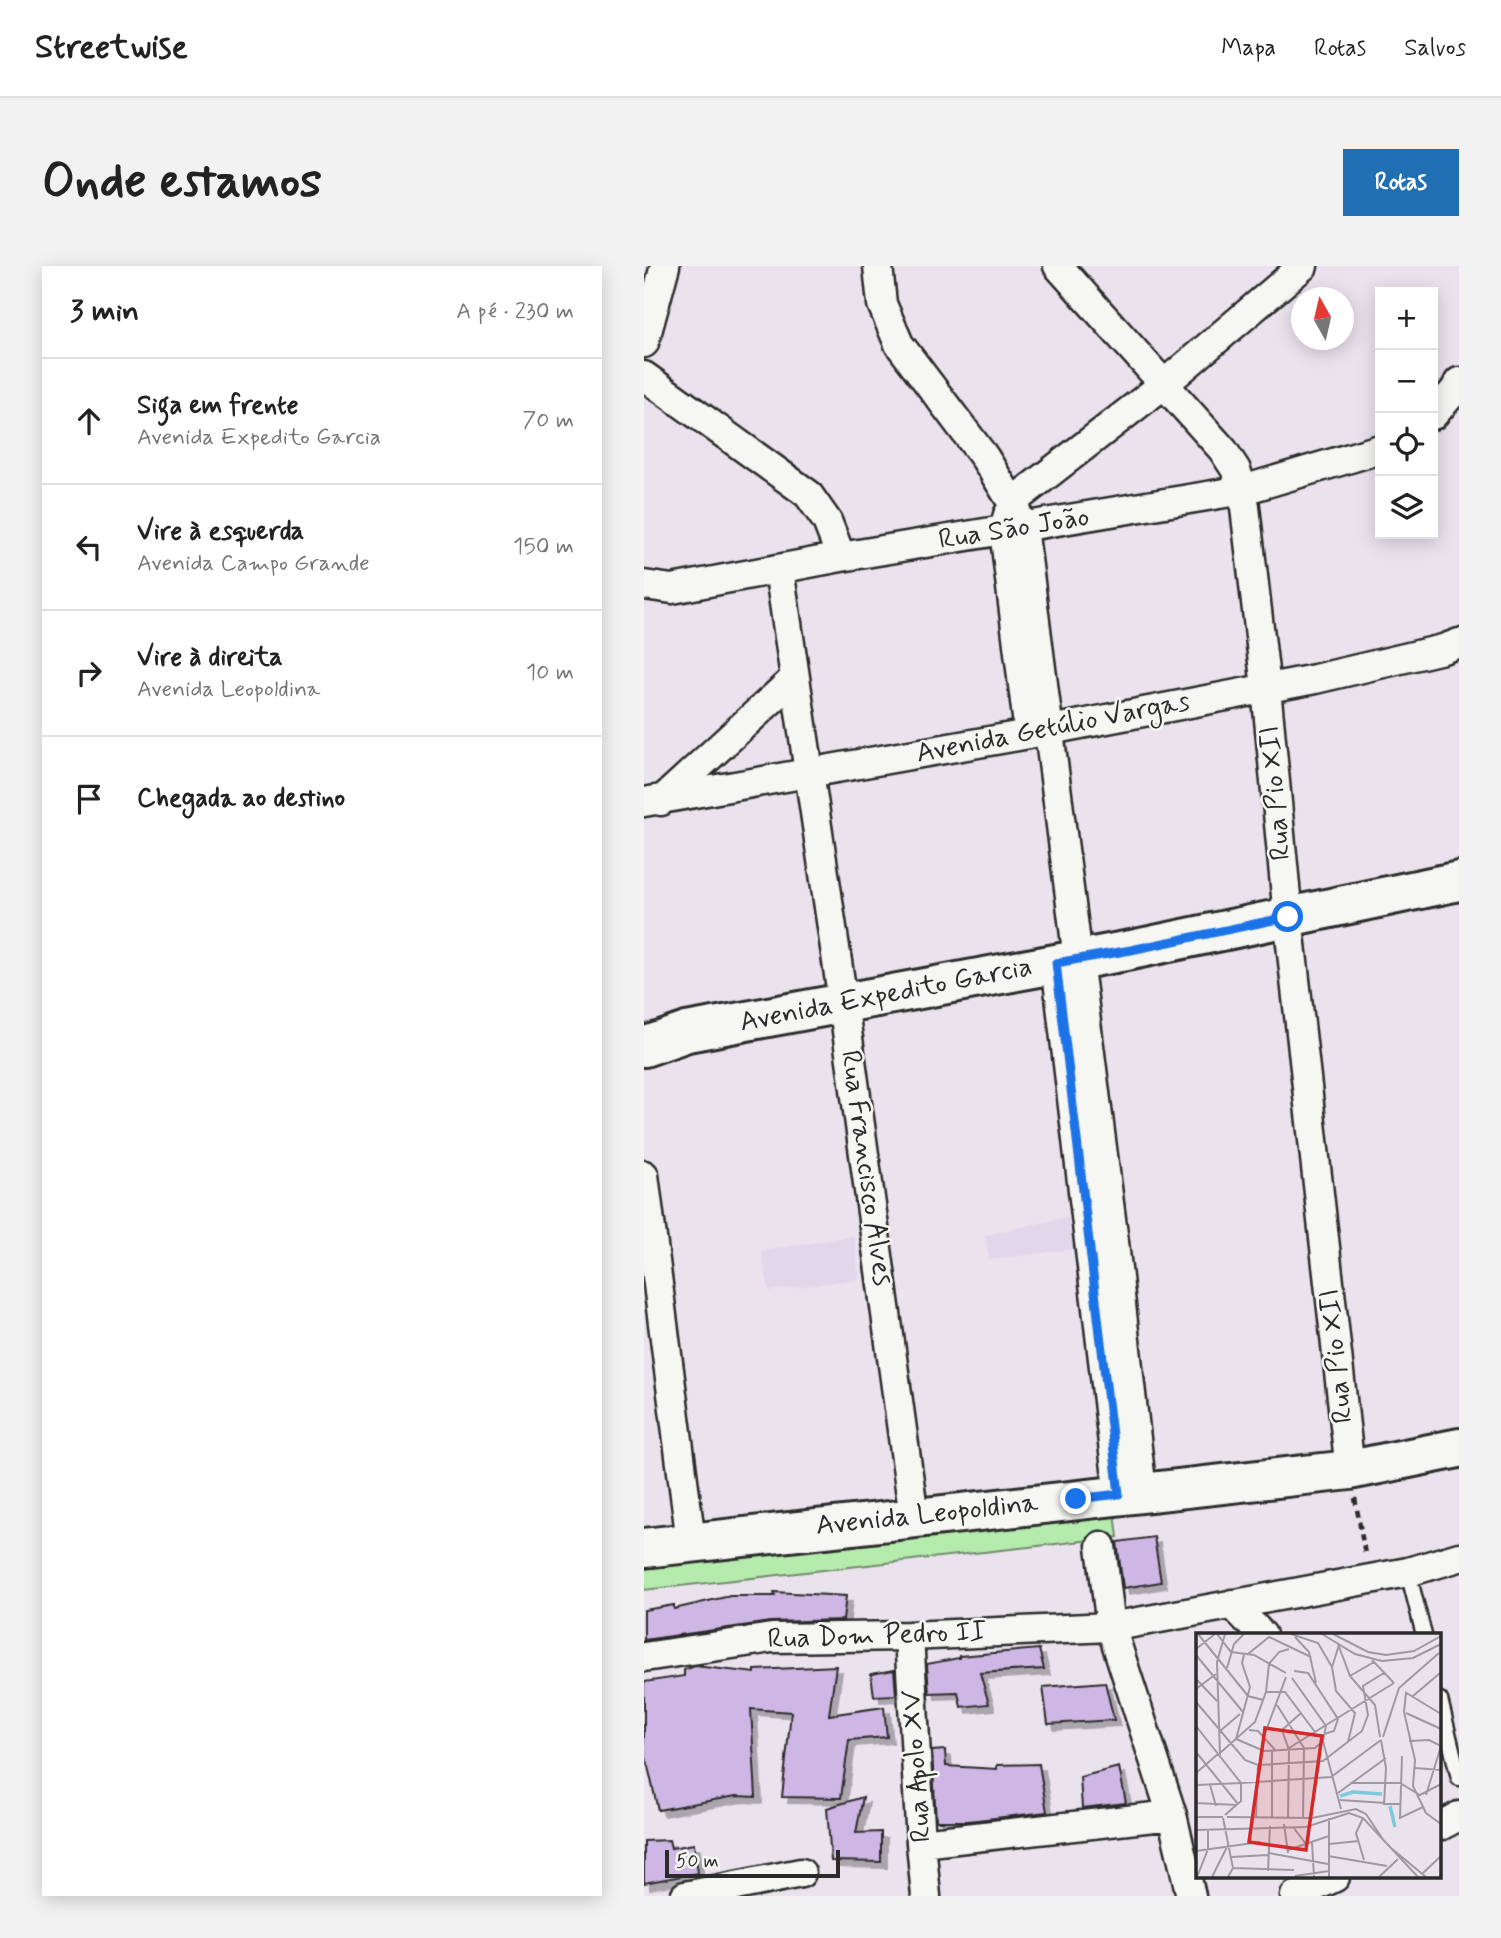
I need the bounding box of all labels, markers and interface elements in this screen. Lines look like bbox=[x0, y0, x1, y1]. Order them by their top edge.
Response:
text: Streetwise bbox=[35, 26, 188, 70]
text: Mapa bbox=[1221, 33, 1276, 64]
text: Rotas bbox=[1314, 33, 1366, 64]
text: Salvos bbox=[1404, 33, 1466, 64]
button: Rotas bbox=[1343, 149, 1459, 216]
text: Onde estamos bbox=[42, 150, 322, 215]
north arrow bbox=[1291, 287, 1354, 350]
map controls bbox=[1375, 287, 1438, 539]
button: + bbox=[1375, 287, 1438, 350]
text: 3 min bbox=[70, 292, 139, 331]
text: A pé · 230 m bbox=[456, 297, 574, 327]
button: − bbox=[1375, 350, 1438, 413]
text: Siga em frente bbox=[137, 389, 298, 423]
icon: ahead bbox=[70, 402, 108, 440]
text: 70 m bbox=[522, 406, 574, 436]
button: locate bbox=[1375, 413, 1438, 476]
text: Avenida Expedito Garcia bbox=[137, 423, 381, 453]
button: layers bbox=[1375, 476, 1438, 539]
street label: Rua São João bbox=[936, 499, 1092, 559]
text: Vire à esquerda bbox=[137, 515, 304, 549]
icon: left bbox=[70, 528, 108, 566]
text: 150 m bbox=[513, 532, 574, 562]
text: Avenida Campo Grande bbox=[137, 549, 370, 579]
text: Vire à direita bbox=[137, 641, 283, 675]
icon: right bbox=[70, 654, 108, 692]
text: 10 m bbox=[526, 658, 574, 688]
text: Avenida Leopoldina bbox=[137, 675, 320, 705]
street label: Avenida Getúlio Vargas bbox=[913, 683, 1193, 775]
street label: Rua Pio XII bbox=[1252, 724, 1300, 862]
icon: arrive bbox=[70, 780, 108, 818]
text: Chegada ao destino bbox=[137, 782, 345, 816]
route start bbox=[1272, 901, 1303, 932]
street label: Avenida Expedito Garcia bbox=[737, 948, 1035, 1042]
street label: Rua Francisco Alves bbox=[831, 1048, 901, 1288]
street label: Rua Pio XII bbox=[1312, 1287, 1362, 1425]
route end bbox=[1060, 1483, 1091, 1514]
street label: Avenida Leopoldina bbox=[814, 1485, 1040, 1545]
street label: Rua Dom Pedro II bbox=[767, 1614, 987, 1658]
inset map bbox=[1196, 1633, 1441, 1878]
street label: Rua Apolo XV bbox=[893, 1688, 944, 1844]
scale bar bbox=[665, 1847, 840, 1879]
text: 50 m bbox=[676, 1849, 719, 1874]

